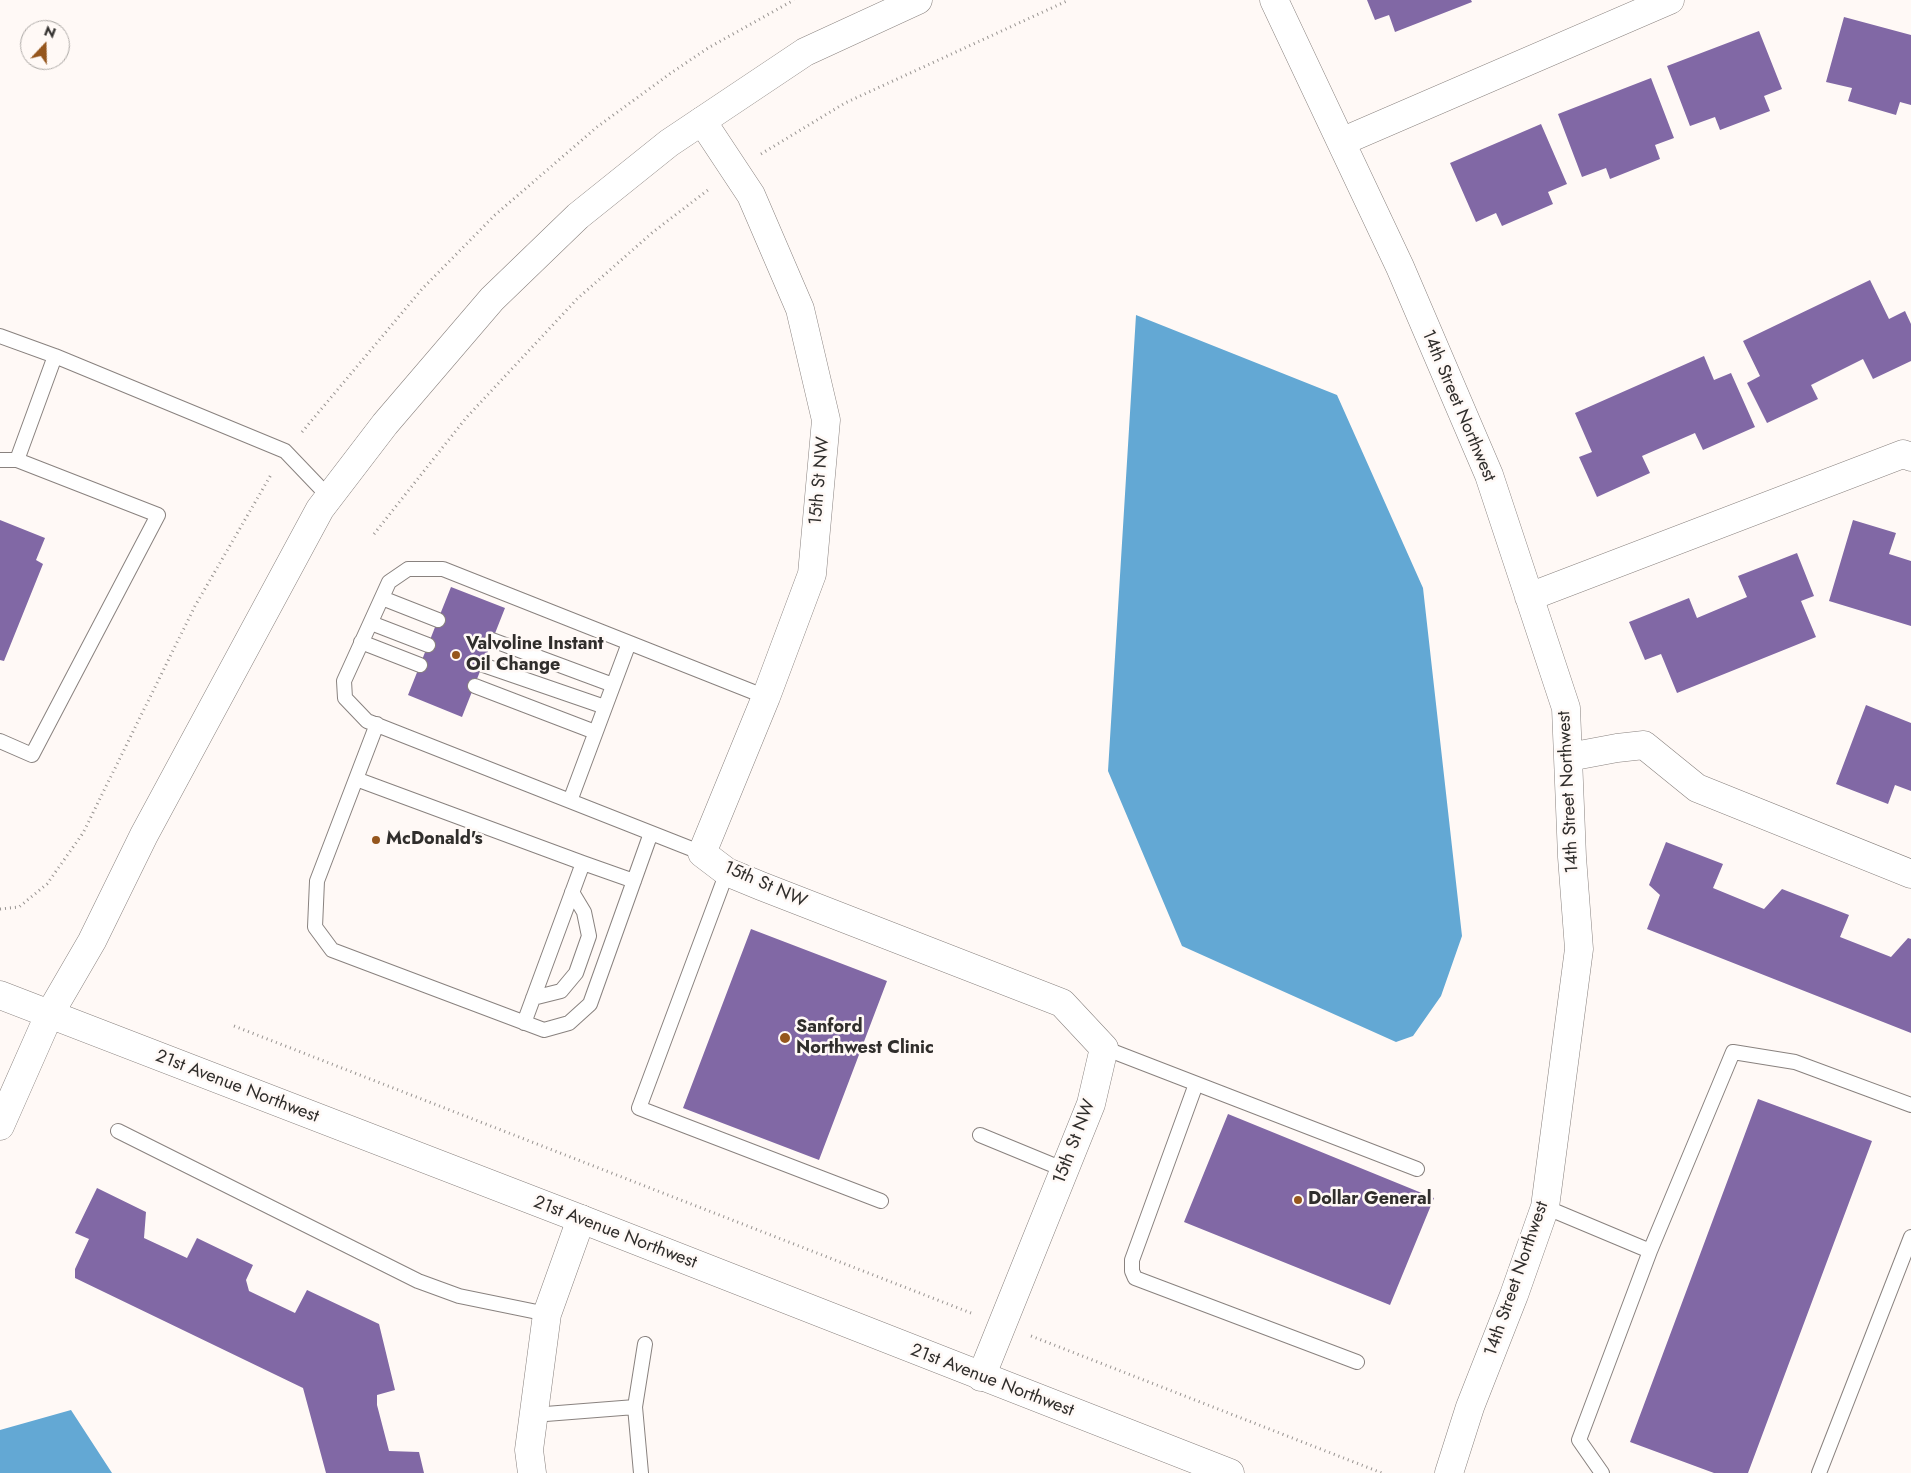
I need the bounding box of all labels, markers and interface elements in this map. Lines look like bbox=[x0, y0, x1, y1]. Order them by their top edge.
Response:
north arrow bbox=[20, 20, 70, 70]
text: N bbox=[41, 21, 59, 43]
street label: 14th Street Northwest bbox=[1416, 327, 1500, 485]
street label: 15th St NW bbox=[805, 436, 835, 526]
place label: Valvoline Instant Oil Change bbox=[466, 634, 604, 676]
marker: Valvoline Instant Oil Change bbox=[450, 649, 462, 661]
street label: 14th Street Northwest bbox=[1554, 710, 1584, 874]
place label: McDonald's bbox=[386, 829, 483, 851]
marker: McDonald's bbox=[370, 834, 382, 846]
street label: 15th St NW bbox=[720, 857, 810, 913]
place label: Sanford Northwest Clinic bbox=[796, 1017, 934, 1060]
marker: Sanford Northwest Clinic bbox=[778, 1031, 792, 1045]
street label: 21st Avenue Northwest bbox=[152, 1046, 322, 1128]
street label: 15th St NW bbox=[1049, 1097, 1101, 1187]
place label: Dollar General bbox=[1308, 1189, 1432, 1211]
street label: 21st Avenue Northwest bbox=[530, 1192, 700, 1274]
marker: Dollar General bbox=[1292, 1194, 1304, 1206]
street label: 14th Street Northwest bbox=[1480, 1199, 1554, 1359]
street label: 21st Avenue Northwest bbox=[907, 1340, 1077, 1422]

